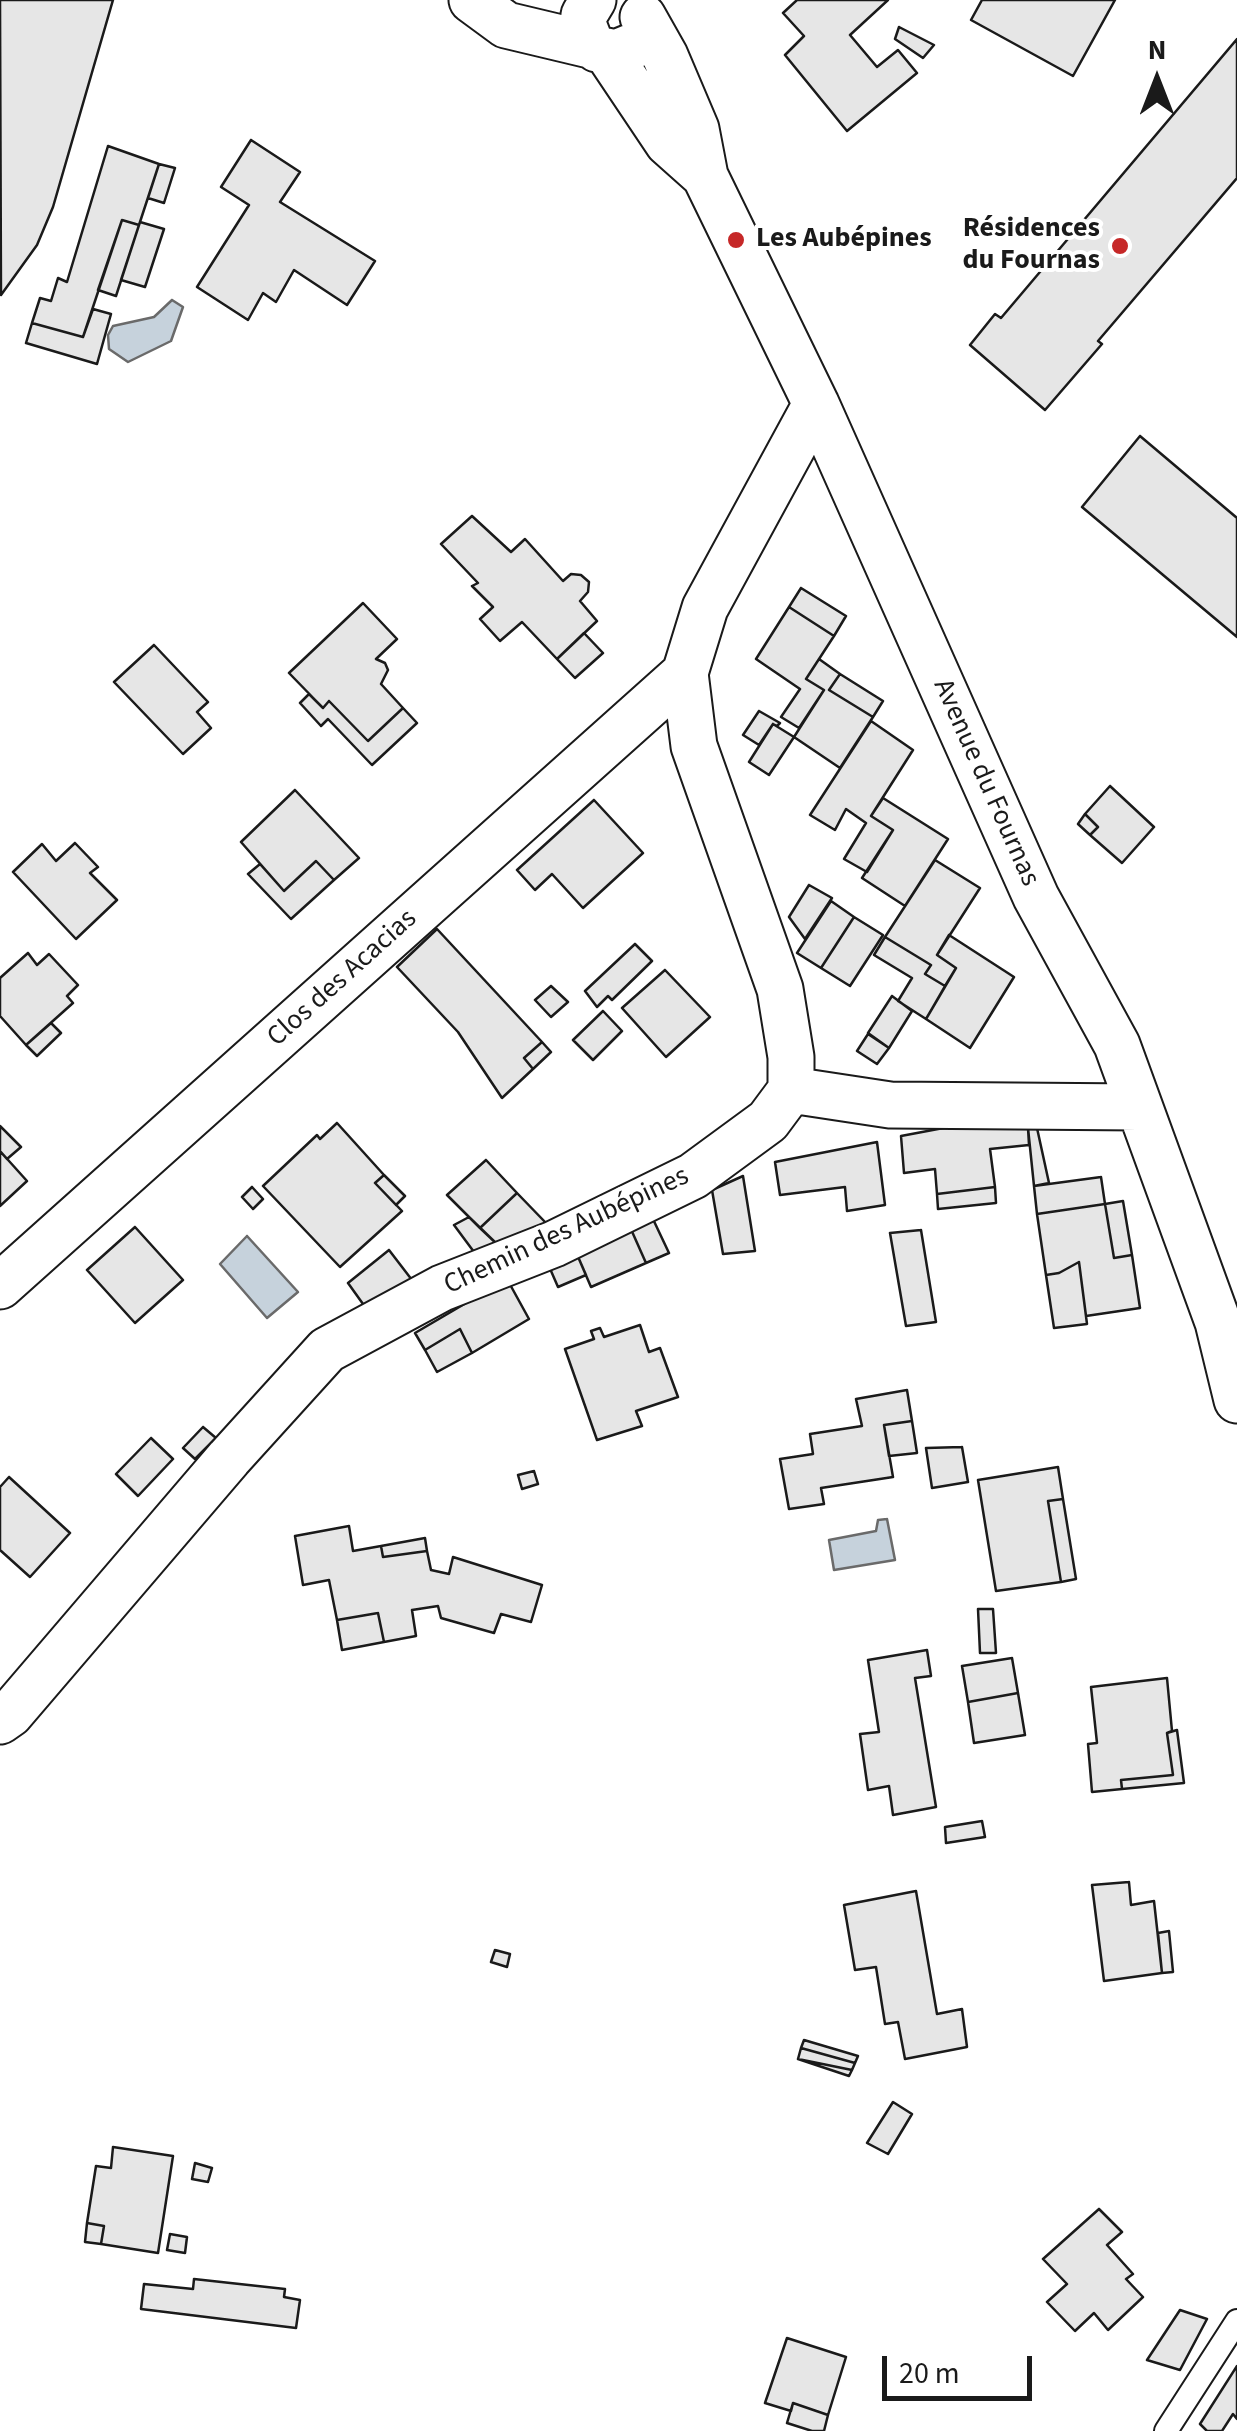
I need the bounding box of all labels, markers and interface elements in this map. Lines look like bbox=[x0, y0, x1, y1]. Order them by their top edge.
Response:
north arrow bbox=[1107, 30, 1207, 130]
text: N bbox=[1148, 30, 1166, 70]
place label: Résidences du Fournas bbox=[963, 213, 1100, 279]
place label: Les Aubépines bbox=[756, 223, 932, 257]
marker: Les Aubépines bbox=[725, 229, 747, 251]
marker: Résidences du Fournas bbox=[1109, 235, 1131, 257]
street label: Avenue du Fournas bbox=[924, 674, 1046, 892]
street label: Clos des Acacias bbox=[261, 903, 425, 1055]
street label: Chemin des Aubépines bbox=[439, 1161, 695, 1303]
scale bar bbox=[887, 2336, 1037, 2398]
text: 20 m bbox=[899, 2352, 960, 2395]

